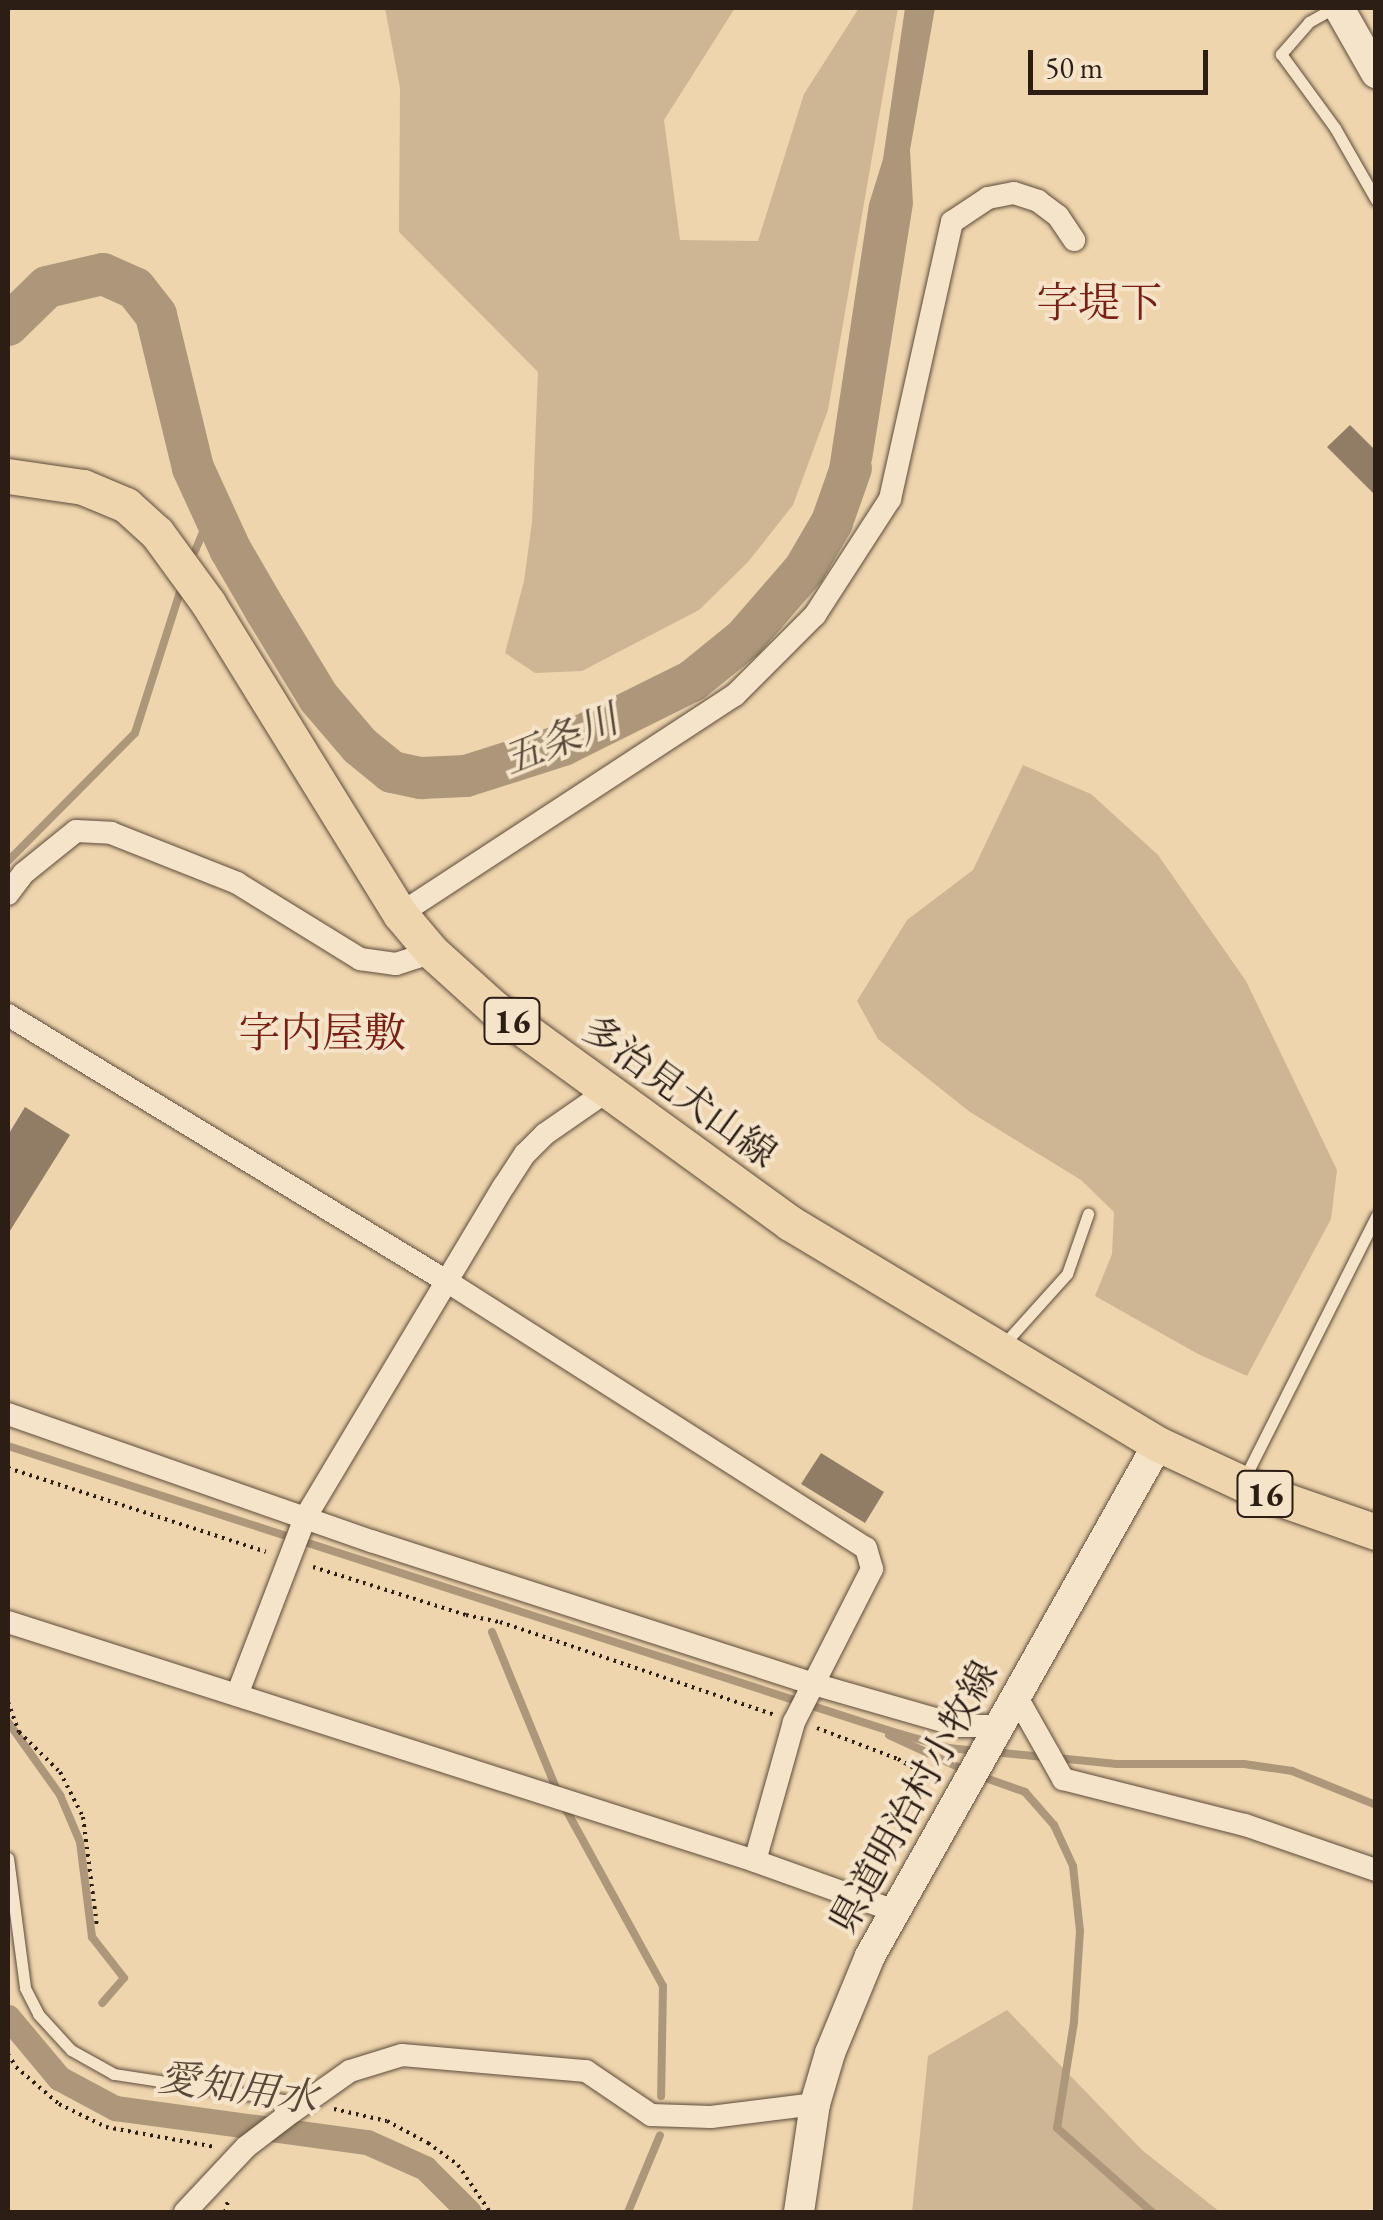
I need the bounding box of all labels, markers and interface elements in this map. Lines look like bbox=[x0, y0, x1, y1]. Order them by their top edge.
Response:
scale bar bbox=[1033, 30, 1213, 92]
text: 50 m bbox=[1045, 48, 1103, 87]
district label: 字堤下 bbox=[1036, 278, 1162, 328]
water label: 五条川 bbox=[495, 694, 625, 784]
road number: 16 bbox=[482, 991, 542, 1051]
street label: 多治見犬山線 bbox=[574, 1006, 786, 1176]
district label: 字内屋敷 bbox=[238, 1008, 406, 1058]
road number: 16 bbox=[1235, 1464, 1295, 1524]
street label: 県道明治村小牧線 bbox=[819, 1653, 1007, 1941]
water label: 愛知用水 bbox=[155, 2052, 321, 2122]

